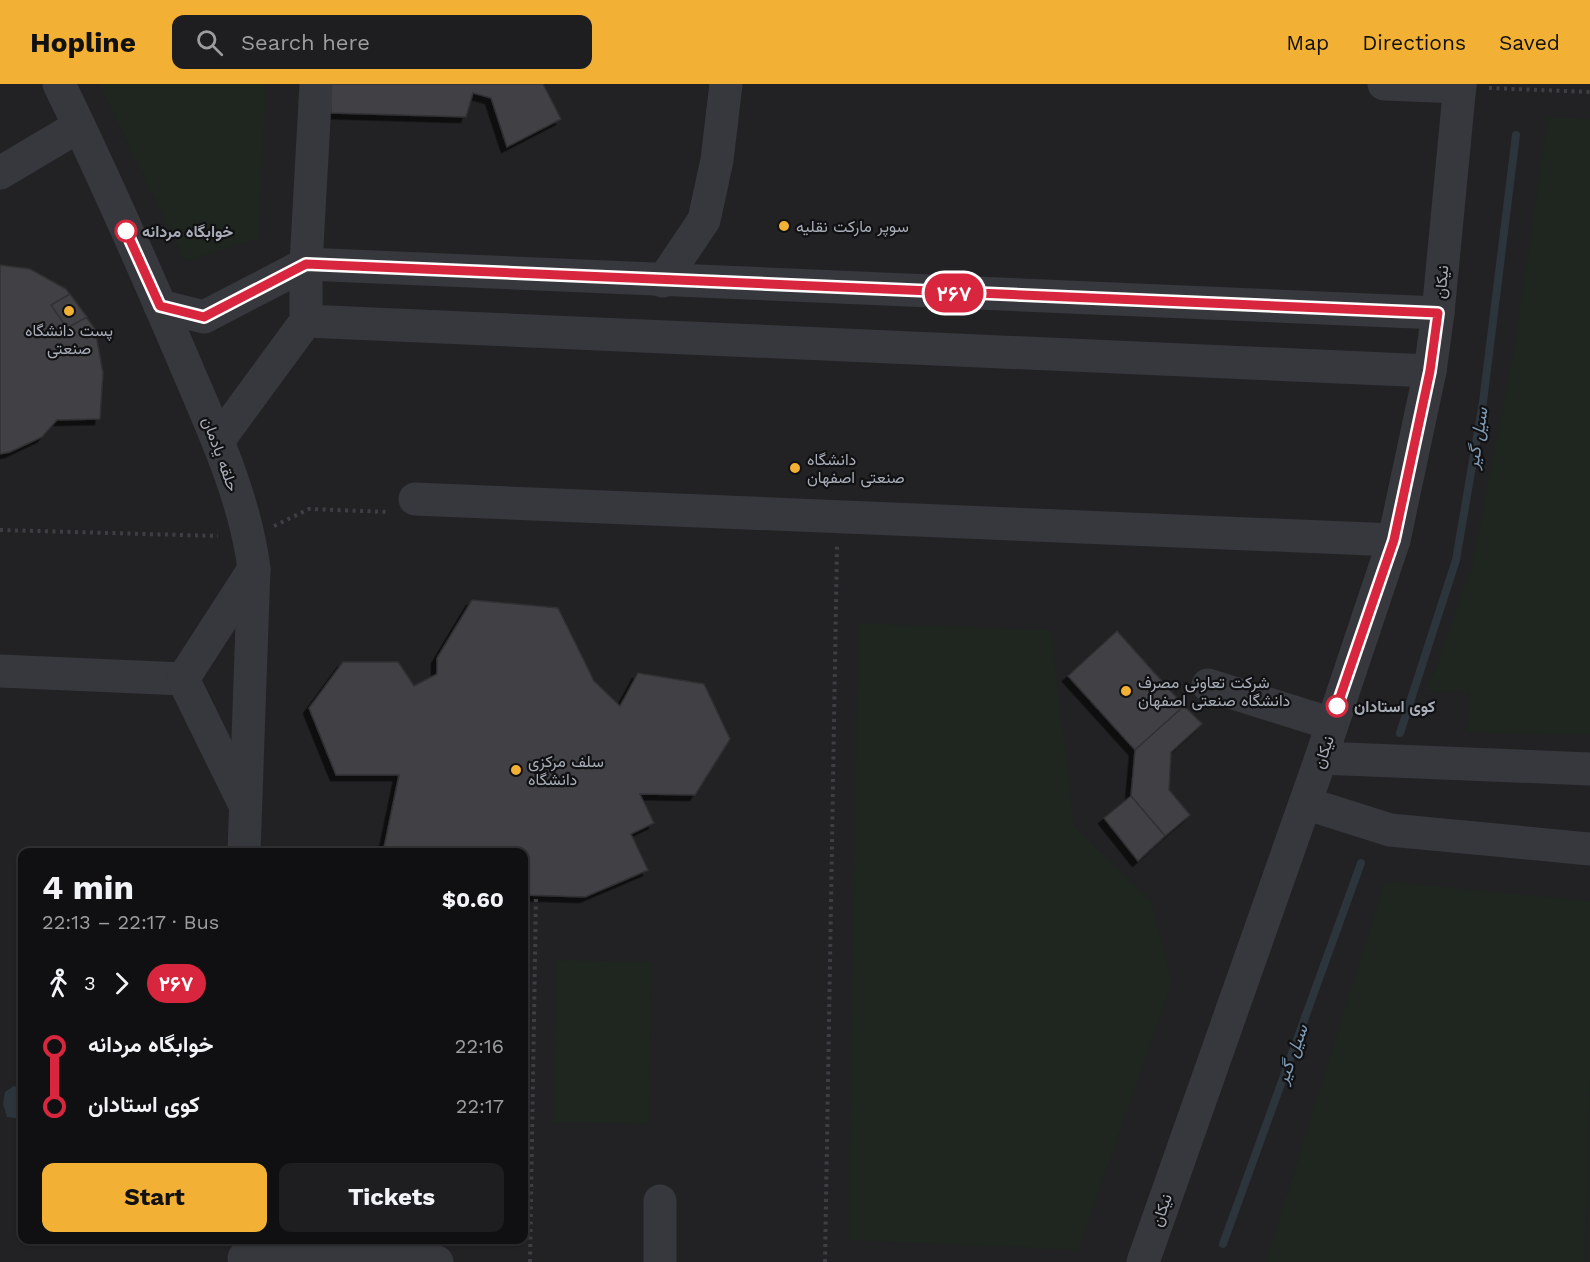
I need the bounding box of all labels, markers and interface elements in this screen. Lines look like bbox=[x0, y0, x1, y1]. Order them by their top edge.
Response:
search box bbox=[172, 15, 592, 69]
text: Hopline bbox=[30, 26, 136, 59]
icon: search bbox=[193, 26, 226, 59]
text: Search here bbox=[241, 30, 370, 55]
text: Map bbox=[1286, 30, 1329, 55]
text: Directions bbox=[1362, 30, 1466, 55]
text: Saved bbox=[1499, 30, 1560, 55]
place label: سوپر مارکت نقلیه bbox=[796, 217, 909, 238]
marker: سوپر مارکت نقلیه bbox=[777, 219, 791, 233]
marker: خوابگاه مردانه bbox=[115, 220, 137, 242]
place label: خوابگاه مردانه bbox=[142, 222, 233, 242]
street label: نیکان bbox=[1431, 264, 1452, 300]
line badge: ۲۶۷ bbox=[920, 274, 988, 312]
text: ۲۶۷ bbox=[937, 281, 971, 306]
marker: پست دانشگاه صنعتی bbox=[62, 304, 76, 318]
place label: پست دانشگاه صنعتی bbox=[25, 321, 113, 359]
water label: سیل گیر bbox=[1461, 405, 1493, 471]
street label: حلقه یادمان bbox=[198, 414, 243, 494]
place label: دانشگاه صنعتی اصفهان bbox=[807, 450, 905, 488]
marker: دانشگاه صنعتی اصفهان bbox=[788, 461, 802, 475]
place label: شرکت تعاونی مصرف دانشگاه صنعتی اصفهان bbox=[1138, 673, 1290, 711]
marker: شرکت تعاونی مصرف دانشگاه صنعتی اصفهان bbox=[1119, 684, 1133, 698]
marker: کوی استادان bbox=[1326, 695, 1348, 717]
place label: کوی استادان bbox=[1354, 697, 1435, 717]
street label: نیکان bbox=[1309, 733, 1338, 771]
place label: سلف مرکزی دانشگاه bbox=[528, 752, 604, 789]
marker: سلف مرکزی دانشگاه bbox=[509, 763, 523, 777]
text: 4 min bbox=[42, 868, 134, 907]
text: $0.60 bbox=[442, 887, 504, 912]
text: 22:13 – 22:17 · Bus bbox=[42, 910, 219, 934]
icon: walk bbox=[42, 967, 75, 1000]
icon: forward bbox=[105, 967, 138, 1000]
text: 3 bbox=[84, 971, 96, 995]
text: ۲۶۷ bbox=[159, 971, 194, 996]
water label: سیل گیر bbox=[1271, 1021, 1313, 1088]
text: خوابگاه مردانه bbox=[88, 1032, 213, 1057]
text: 22:16 bbox=[455, 1034, 504, 1058]
text: کوی استادان bbox=[88, 1092, 200, 1117]
text: 22:17 bbox=[456, 1094, 504, 1118]
button: Start bbox=[42, 1163, 267, 1232]
button: Tickets bbox=[279, 1163, 504, 1232]
street label: نیکان bbox=[1147, 1191, 1176, 1229]

